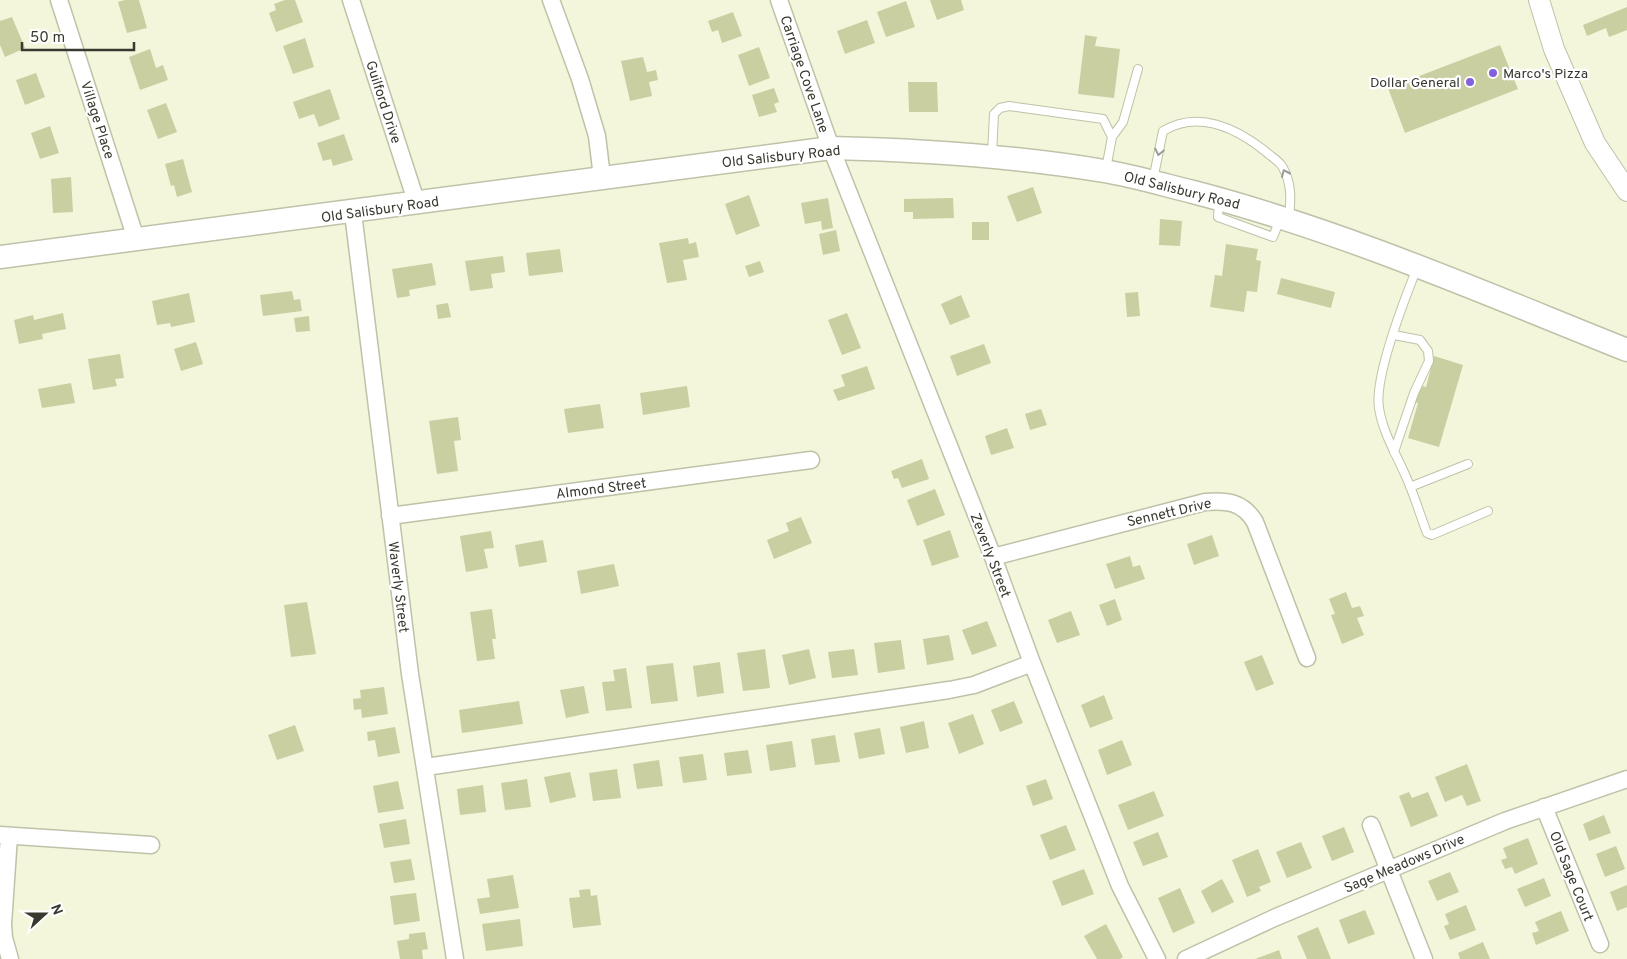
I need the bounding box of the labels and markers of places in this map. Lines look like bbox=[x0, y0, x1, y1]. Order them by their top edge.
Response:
place label: Marco's Pizza bbox=[1503, 66, 1588, 83]
marker: Marco's Pizza bbox=[1487, 67, 1499, 79]
place label: Dollar General bbox=[1370, 75, 1460, 92]
marker: Dollar General bbox=[1464, 76, 1476, 88]

